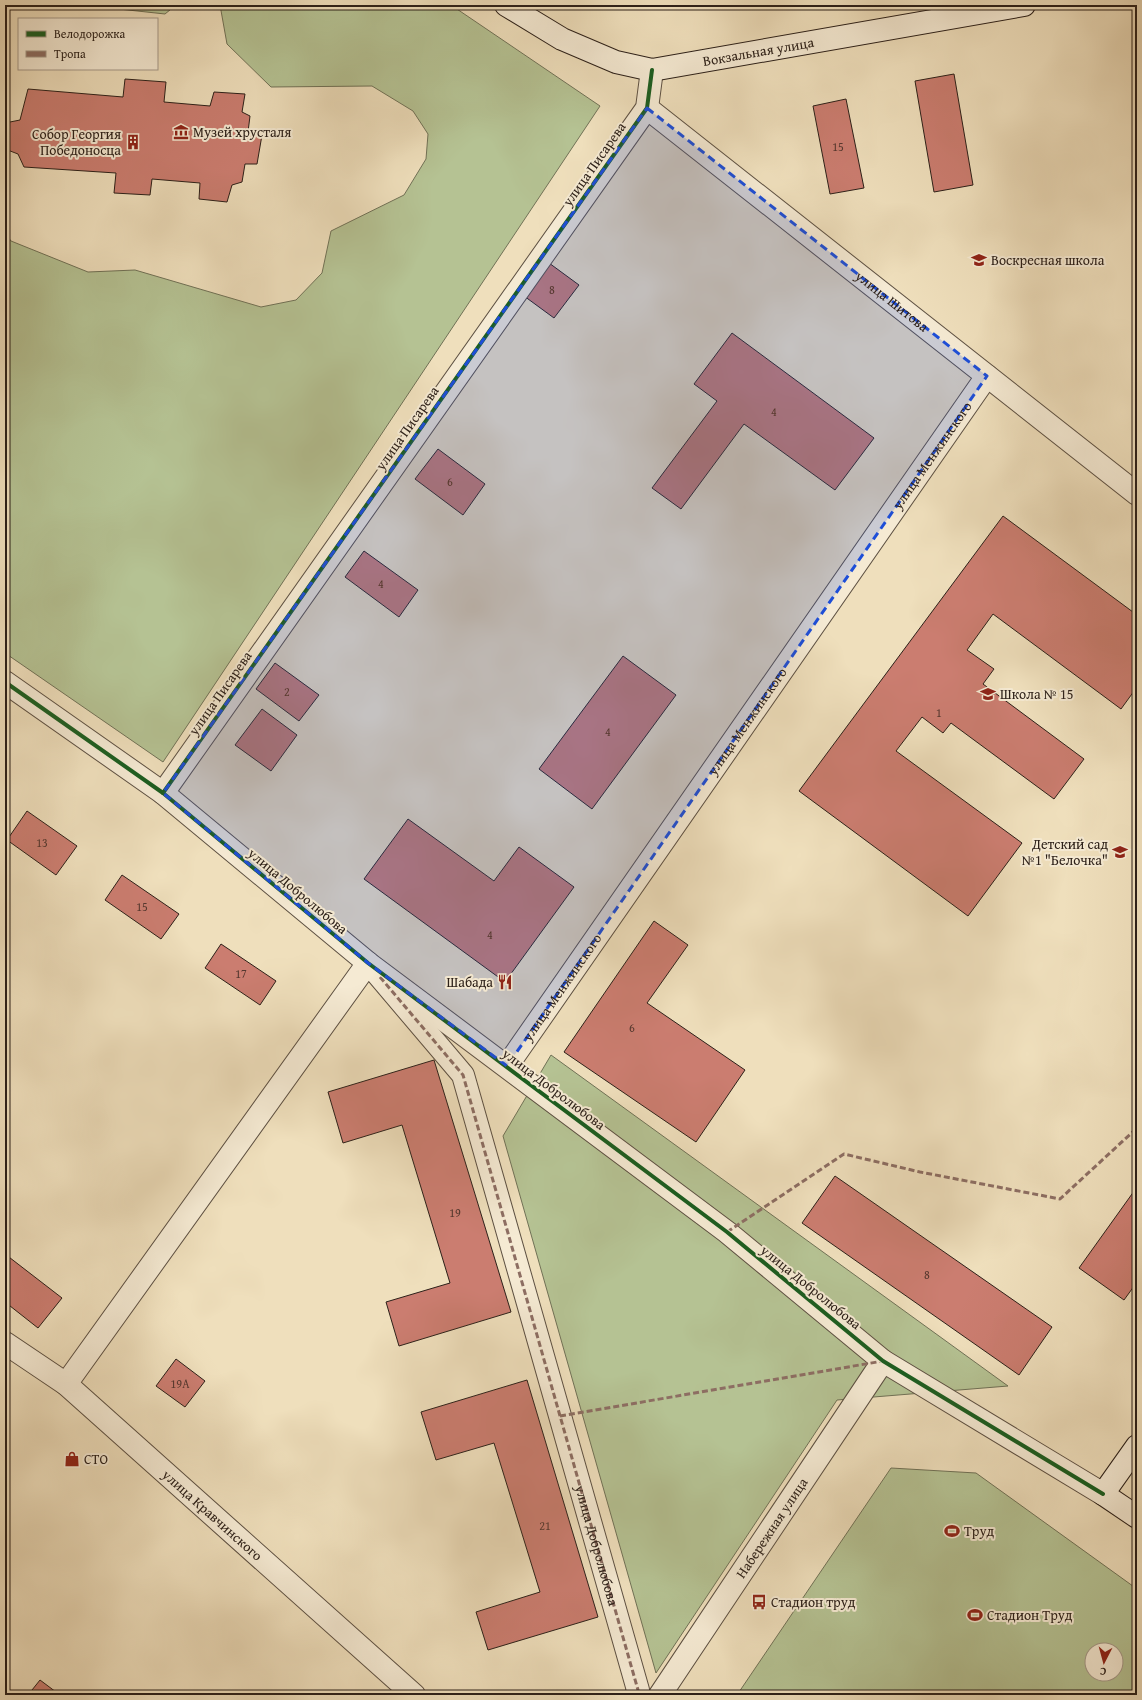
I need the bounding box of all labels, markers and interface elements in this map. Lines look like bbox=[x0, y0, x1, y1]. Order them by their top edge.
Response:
legend bbox=[18, 18, 158, 70]
text: Велодорожка bbox=[54, 25, 125, 42]
street label: Вокзальная улица bbox=[701, 32, 816, 71]
text: Тропа bbox=[54, 45, 86, 62]
street label: улица Писарева bbox=[557, 118, 631, 211]
place label: Музей хрусталя bbox=[193, 122, 291, 142]
museum icon: Музей хрусталя bbox=[172, 123, 190, 141]
place label: Собор Георгия Победоносца bbox=[32, 124, 121, 160]
building icon: Собор Георгия Победоносца bbox=[124, 133, 142, 151]
house number: 15 bbox=[832, 138, 844, 155]
place label: Воскресная школа bbox=[991, 250, 1105, 270]
school or university icon: Воскресная школа bbox=[970, 251, 988, 269]
street label: улица Шитова bbox=[850, 265, 933, 336]
house number: 8 bbox=[549, 281, 555, 298]
street label: улица Писарева bbox=[370, 382, 444, 475]
street label: улица Менжинского bbox=[887, 397, 976, 514]
house number: 4 bbox=[771, 403, 777, 420]
house number: 6 bbox=[447, 473, 453, 490]
house number: 4 bbox=[378, 575, 384, 592]
street label: улица Писарева bbox=[183, 647, 257, 740]
street label: улица Менжинского bbox=[702, 663, 791, 780]
house number: 2 bbox=[284, 683, 290, 700]
place label: Школа № 15 bbox=[1000, 684, 1073, 704]
school or university icon: Школа № 15 bbox=[979, 685, 997, 703]
house number: 1 bbox=[936, 704, 942, 721]
house number: 4 bbox=[605, 723, 611, 740]
house number: 13 bbox=[36, 834, 48, 851]
place label: Детский сад №1 "Белочка" bbox=[1022, 834, 1108, 870]
street label: улица Добролюбова bbox=[243, 843, 352, 939]
school or university icon: Детский сад №1 "Белочка" bbox=[1111, 843, 1129, 861]
house number: 15 bbox=[136, 898, 148, 915]
house number: 4 bbox=[487, 926, 493, 943]
street label: улица Менжинского bbox=[517, 929, 606, 1046]
house number: 17 bbox=[235, 965, 247, 982]
place label: Шабада bbox=[447, 972, 493, 992]
restaurant icon: Шабада bbox=[496, 973, 514, 991]
house number: 6 bbox=[629, 1019, 635, 1036]
street label: улица Добролюбова bbox=[497, 1043, 610, 1135]
house number: 19 bbox=[449, 1204, 461, 1221]
street label: улица Добролюбова bbox=[756, 1239, 866, 1334]
house number: 8 bbox=[924, 1266, 930, 1283]
house number: 19А bbox=[171, 1375, 190, 1392]
place label: СТО bbox=[84, 1449, 108, 1469]
shop icon: СТО bbox=[63, 1450, 81, 1468]
street label: улица Кравчинского bbox=[157, 1464, 267, 1565]
street label: Набережная улица bbox=[731, 1473, 813, 1582]
street label: улица Добролюбова bbox=[570, 1482, 624, 1608]
house number: 21 bbox=[539, 1517, 551, 1534]
place label: Труд bbox=[964, 1521, 995, 1541]
sports icon: Труд bbox=[943, 1522, 961, 1540]
place label: Стадион труд bbox=[771, 1592, 856, 1612]
bus stop icon: Стадион труд bbox=[750, 1593, 768, 1611]
place label: Стадион Труд bbox=[987, 1605, 1073, 1625]
sports icon: Стадион Труд bbox=[966, 1606, 984, 1624]
north arrow bbox=[1084, 1642, 1124, 1682]
text: С bbox=[1099, 1664, 1107, 1680]

